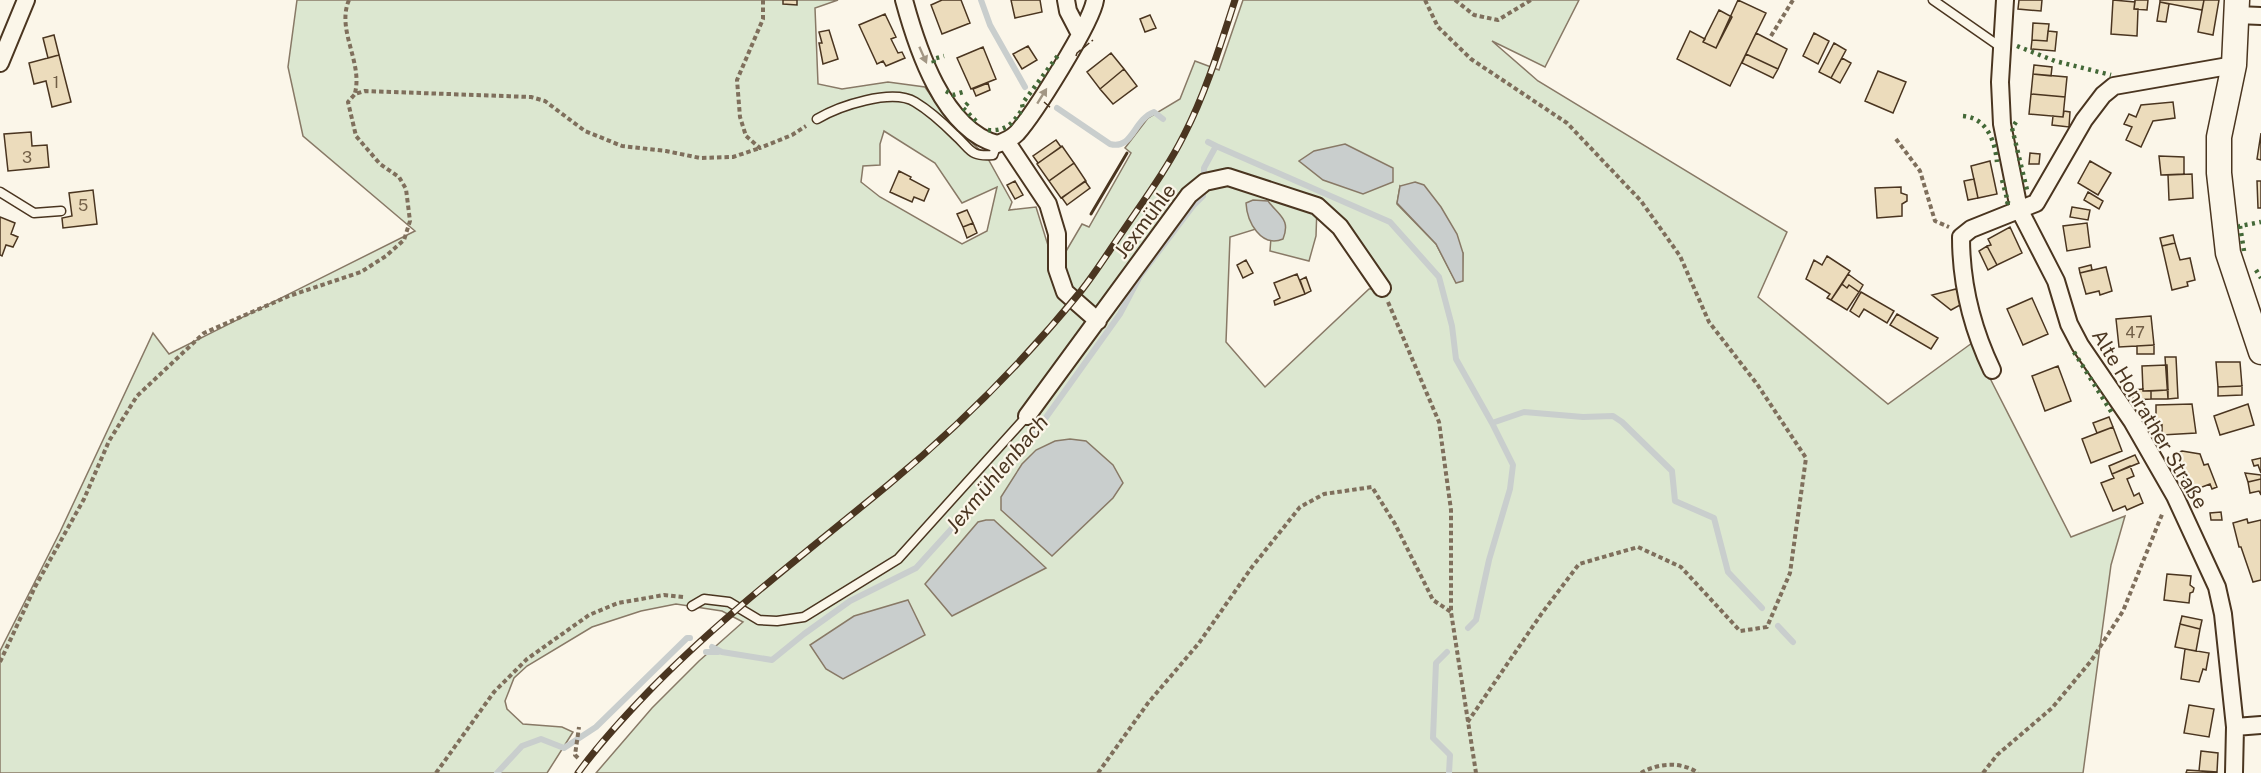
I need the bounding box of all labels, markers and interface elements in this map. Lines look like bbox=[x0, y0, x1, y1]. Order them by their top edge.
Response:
one-way arrow bbox=[918, 47, 927, 64]
house number: 1 bbox=[53, 73, 59, 92]
one-way arrow bbox=[1037, 88, 1048, 104]
house number: 3 bbox=[22, 148, 32, 167]
street label: Jexmühle bbox=[1109, 179, 1181, 263]
house number: 5 bbox=[78, 196, 88, 215]
house number: 47 bbox=[2125, 323, 2145, 342]
street label: Alte Honrather Straße bbox=[2087, 325, 2213, 513]
water label: Jexmühlenbach bbox=[940, 410, 1053, 538]

